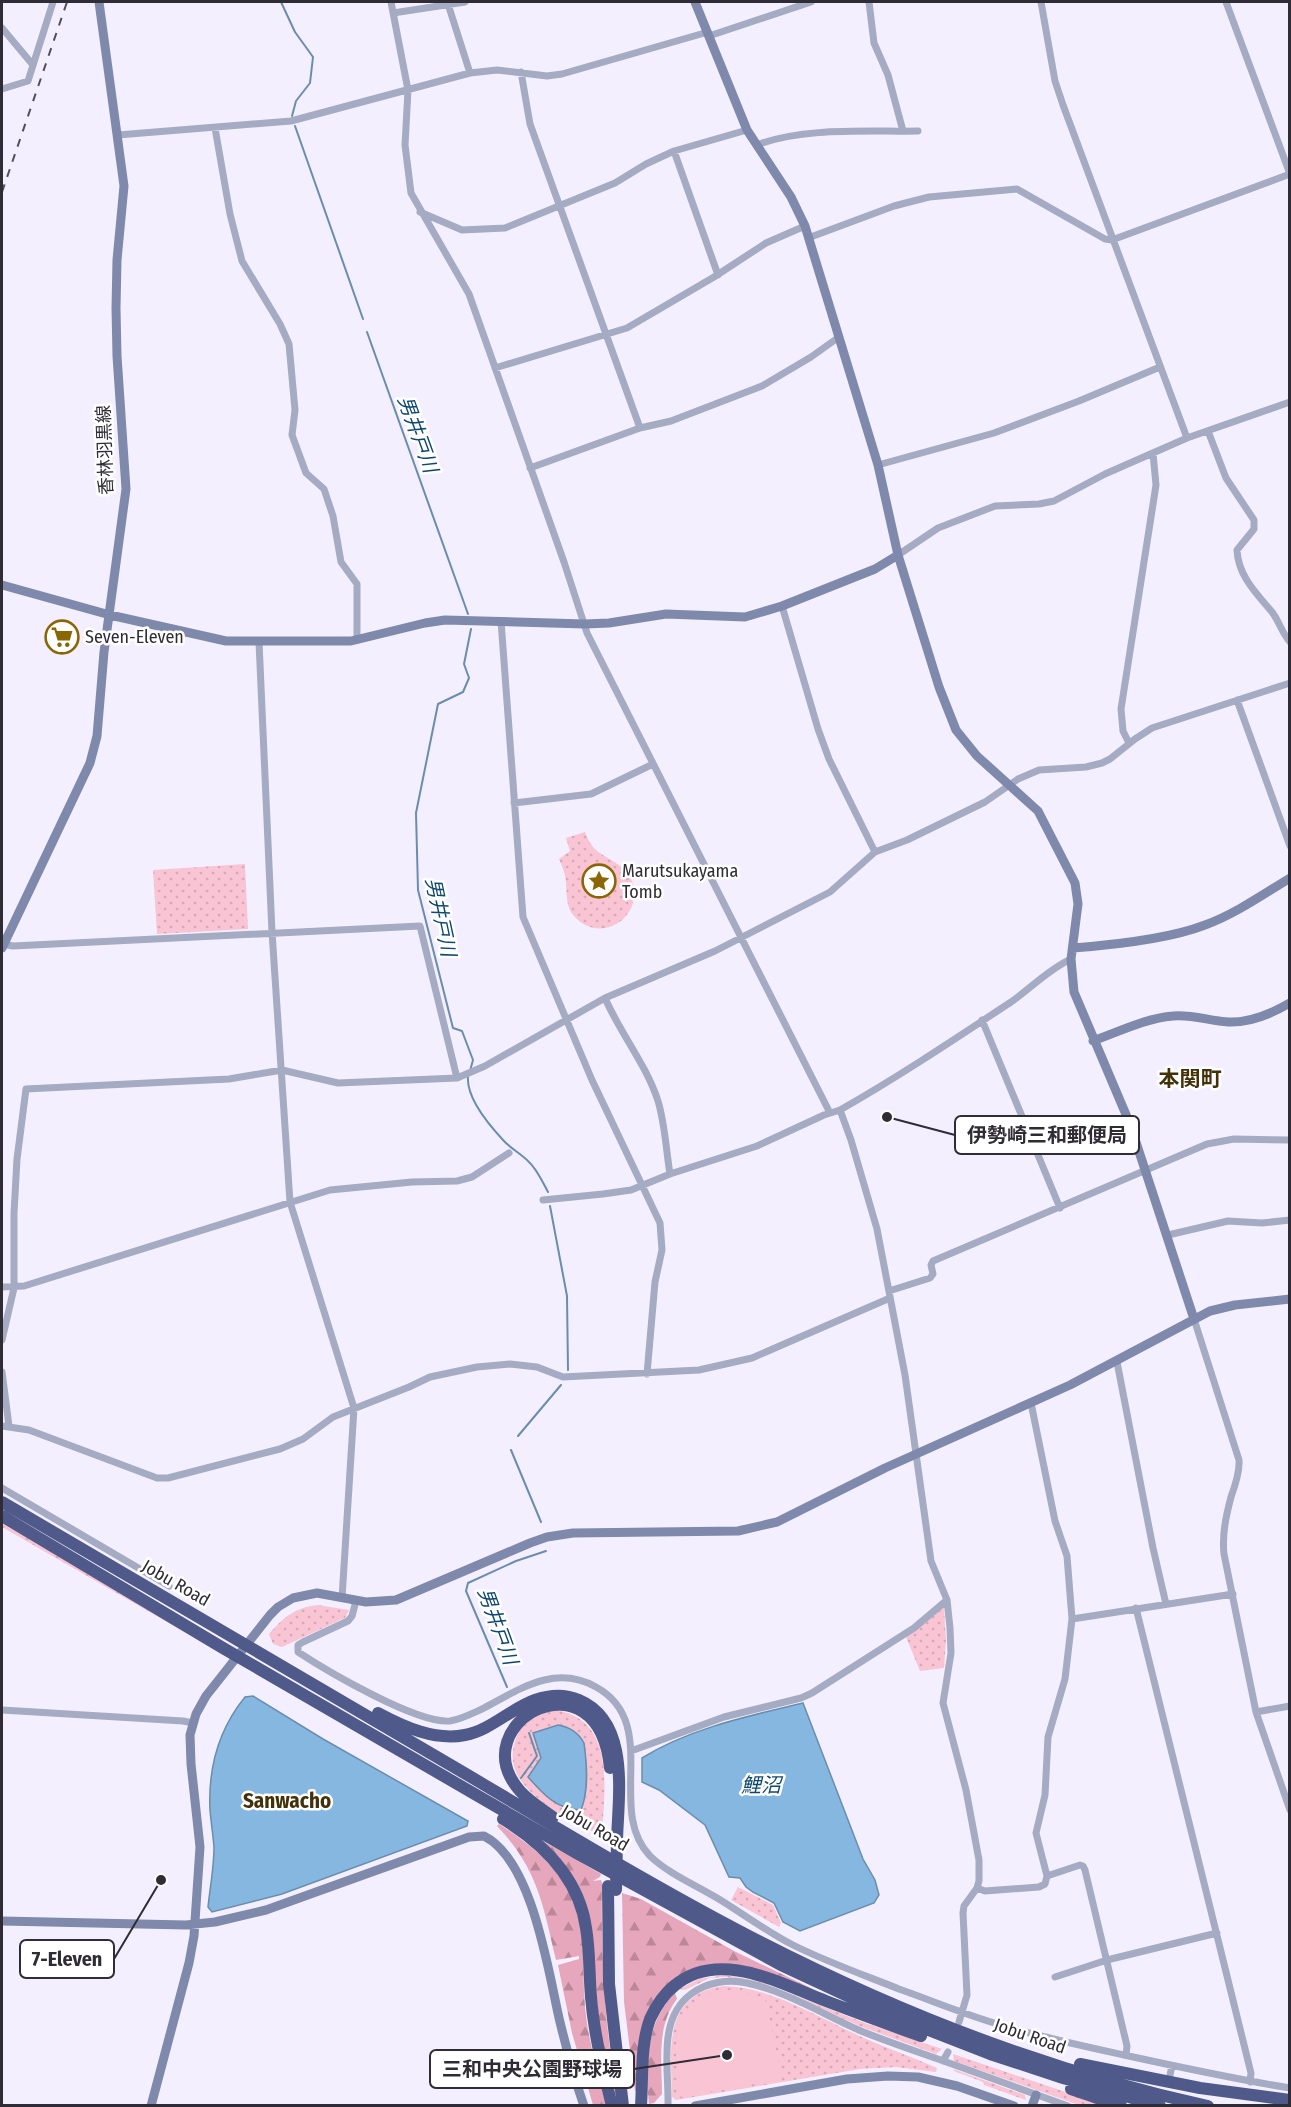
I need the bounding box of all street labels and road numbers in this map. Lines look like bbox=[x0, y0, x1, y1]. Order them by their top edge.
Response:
street label: 香林羽黒線 bbox=[92, 405, 118, 495]
street label: Jobu Road bbox=[138, 1555, 214, 1611]
street label: Jobu Road bbox=[557, 1800, 633, 1856]
street label: Jobu Road bbox=[991, 2013, 1069, 2059]

